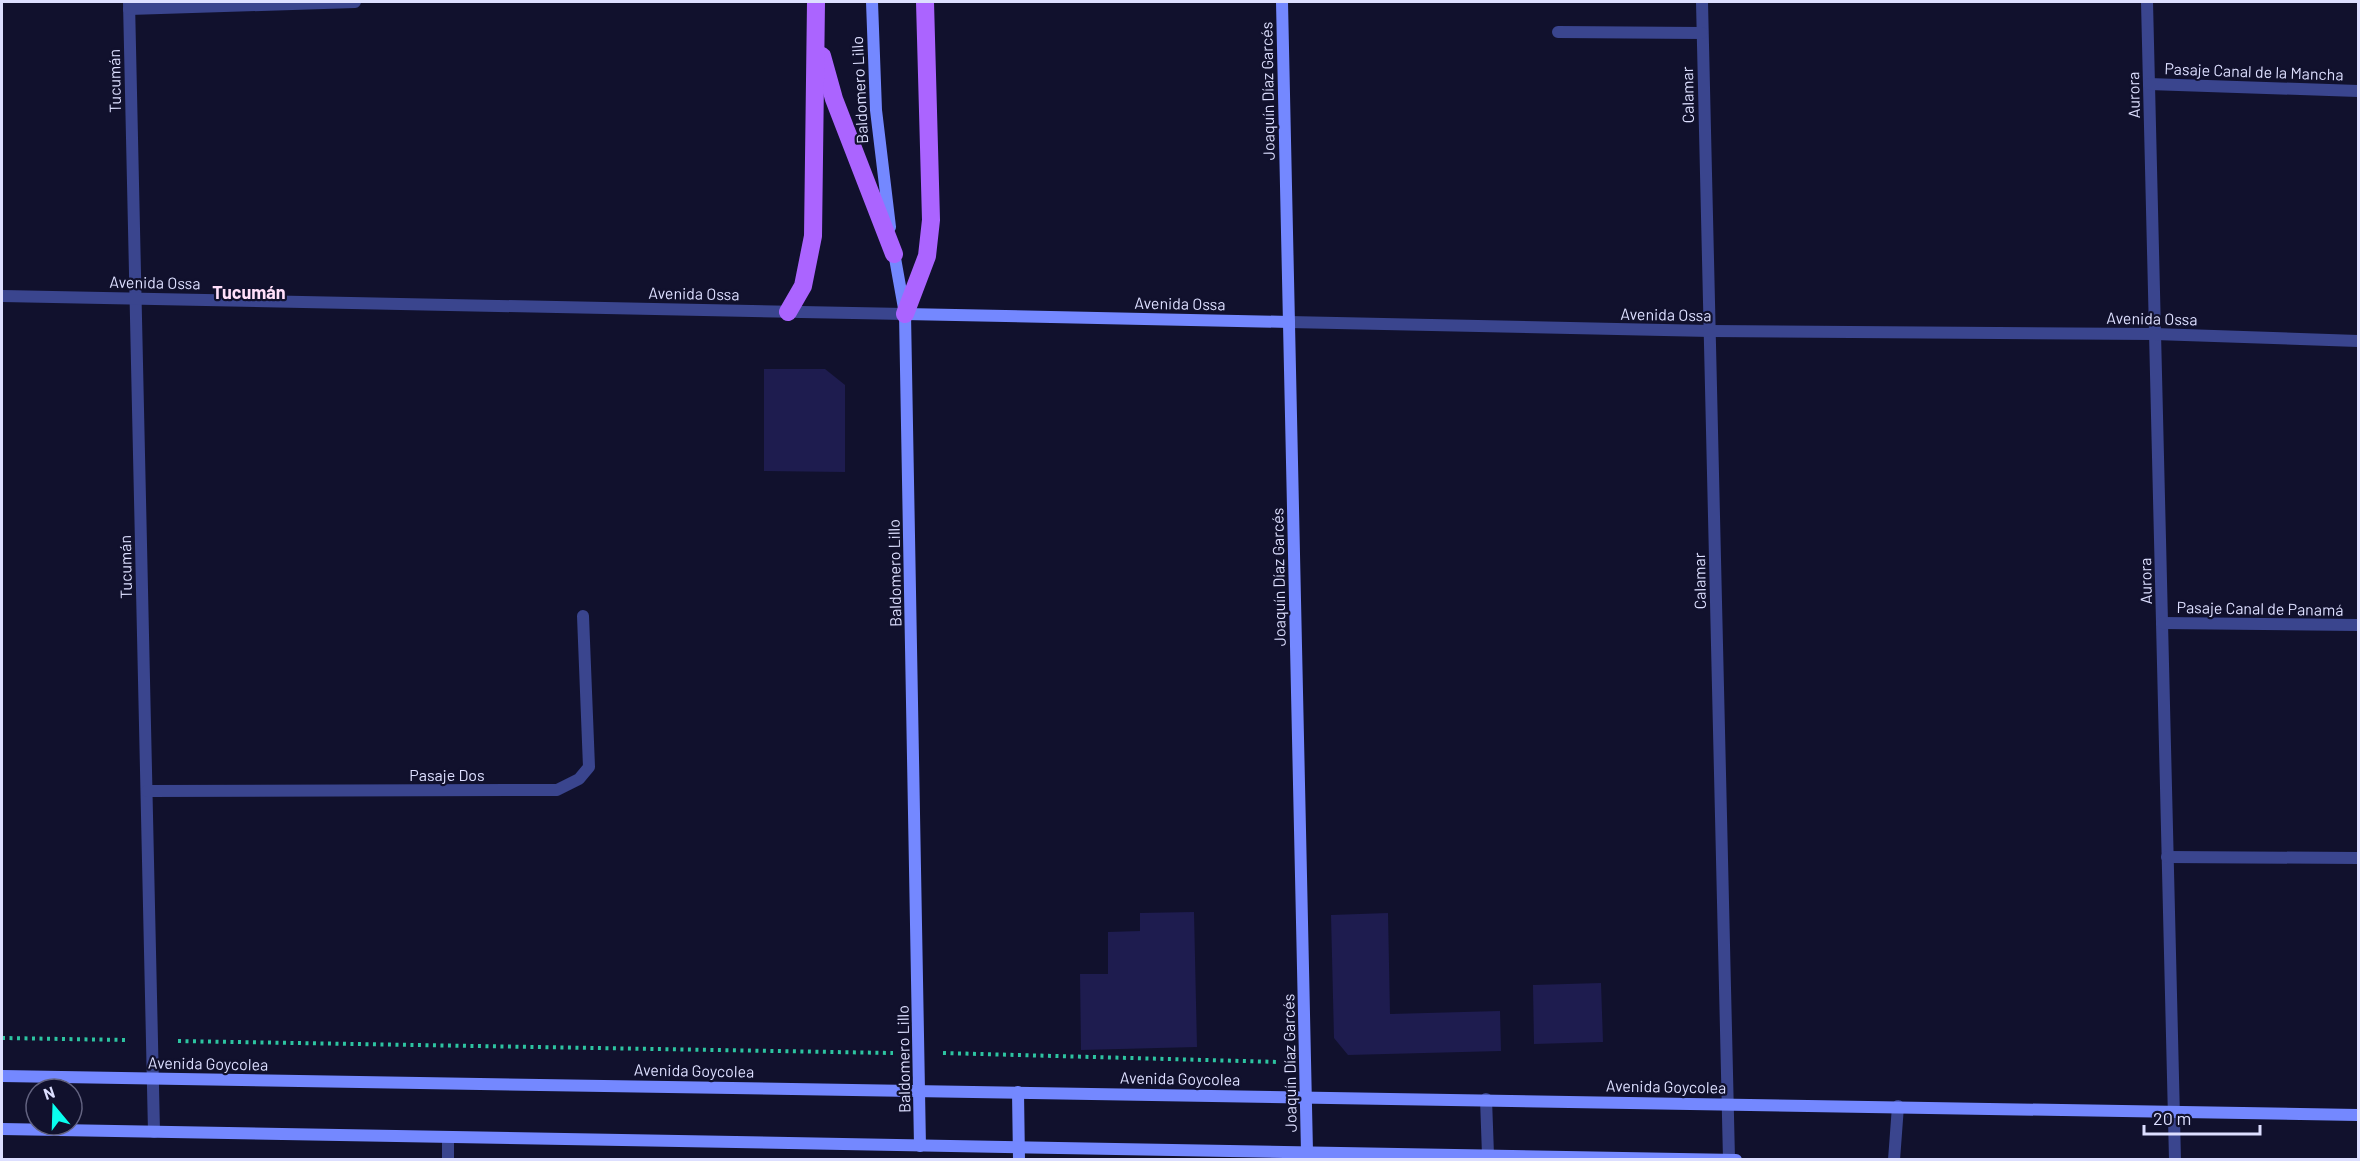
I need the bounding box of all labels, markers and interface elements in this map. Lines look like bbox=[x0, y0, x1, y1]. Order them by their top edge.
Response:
street label: Joaquín Díaz Garcés bbox=[1256, 22, 1278, 160]
street label: Baldomero Lillo bbox=[847, 36, 871, 144]
street label: Tucumán bbox=[104, 49, 124, 113]
street label: Pasaje Canal de la Mancha bbox=[2164, 58, 2344, 84]
street label: Calamar bbox=[1677, 66, 1697, 124]
street label: Aurora bbox=[2123, 71, 2143, 119]
street label: Avenida Ossa bbox=[109, 272, 201, 292]
district label: Tucumán bbox=[212, 281, 286, 303]
street label: Avenida Ossa bbox=[648, 283, 740, 303]
street label: Avenida Ossa bbox=[1134, 293, 1226, 313]
street label: Avenida Ossa bbox=[1620, 304, 1712, 324]
street label: Avenida Ossa bbox=[2106, 308, 2198, 328]
street label: Joaquín Díaz Garcés bbox=[1267, 508, 1289, 646]
street label: Baldomero Lillo bbox=[884, 519, 904, 627]
street label: Tucumán bbox=[115, 535, 135, 599]
street label: Calamar bbox=[1689, 552, 1709, 610]
street label: Aurora bbox=[2135, 557, 2155, 605]
street label: Pasaje Canal de Panamá bbox=[2176, 597, 2344, 619]
street label: Pasaje Dos bbox=[409, 765, 485, 784]
street label: Joaquín Díaz Garcés bbox=[1278, 994, 1300, 1132]
street label: Baldomero Lillo bbox=[893, 1005, 913, 1113]
street label: Avenida Goycolea bbox=[148, 1052, 268, 1074]
street label: Avenida Goycolea bbox=[634, 1059, 754, 1081]
street label: Avenida Goycolea bbox=[1120, 1067, 1240, 1089]
street label: Avenida Goycolea bbox=[1606, 1075, 1726, 1097]
north arrow bbox=[24, 1077, 84, 1137]
text: N bbox=[41, 1082, 57, 1103]
scale bar bbox=[2144, 1098, 2260, 1136]
text: 20 m bbox=[2153, 1107, 2191, 1129]

